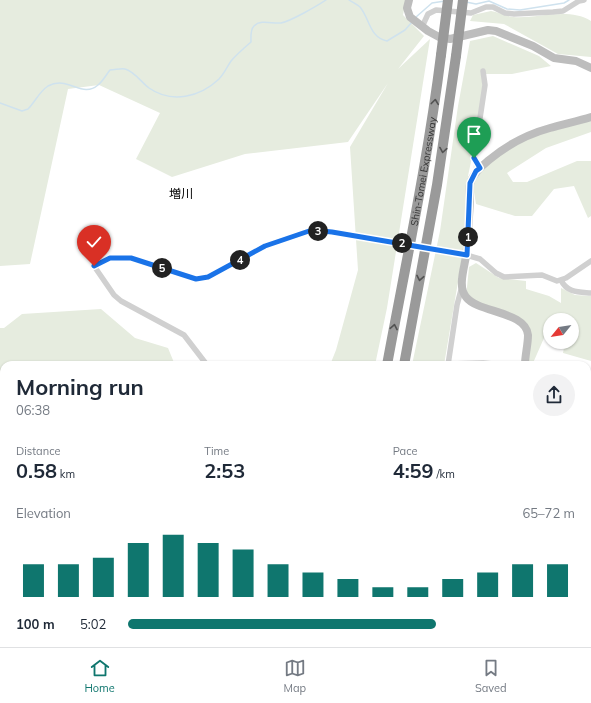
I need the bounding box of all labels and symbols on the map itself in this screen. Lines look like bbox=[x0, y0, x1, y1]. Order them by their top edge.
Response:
one-way arrow bbox=[430, 99, 439, 106]
street label: Shin-Tomei Expressway bbox=[407, 115, 439, 227]
pin bbox=[457, 117, 491, 158]
one-way arrow bbox=[439, 147, 448, 153]
district label: 増川 bbox=[169, 186, 193, 201]
pin: 3 bbox=[308, 221, 328, 241]
pin bbox=[77, 225, 111, 266]
pin: 1 bbox=[458, 227, 478, 247]
pin: 2 bbox=[392, 233, 412, 253]
pin: 4 bbox=[230, 250, 250, 270]
pin: 5 bbox=[152, 258, 172, 278]
one-way arrow bbox=[416, 275, 425, 281]
north arrow bbox=[543, 313, 579, 349]
one-way arrow bbox=[389, 324, 398, 330]

